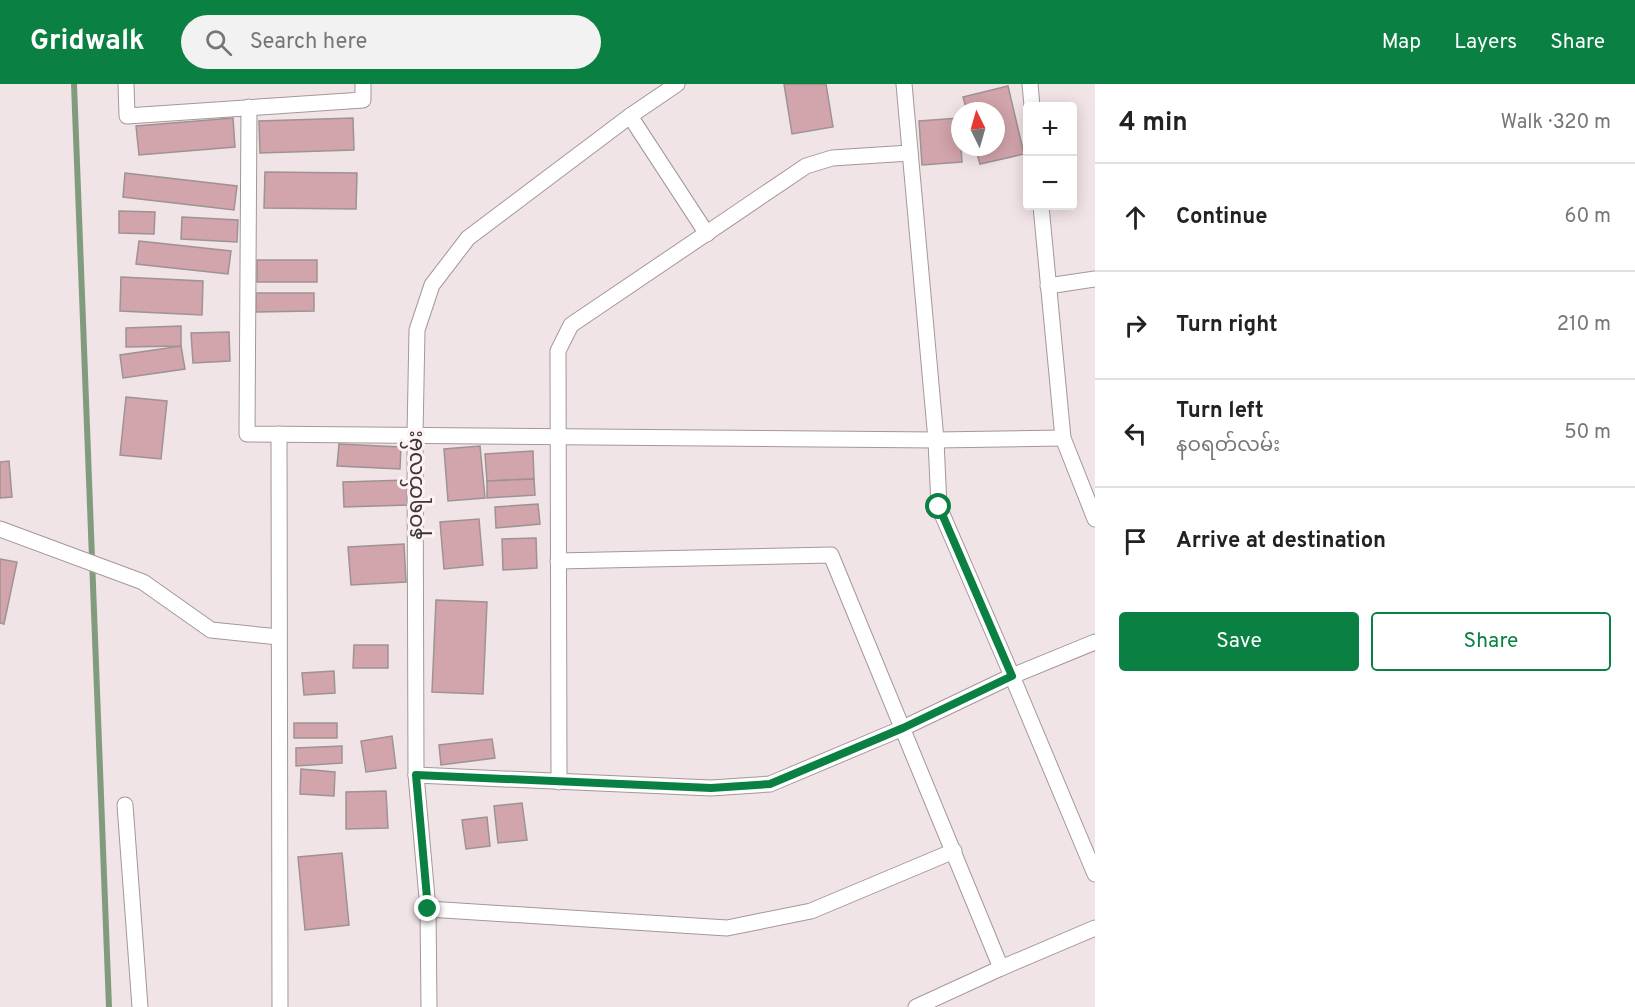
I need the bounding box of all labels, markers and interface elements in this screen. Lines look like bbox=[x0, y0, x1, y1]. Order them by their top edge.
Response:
search box bbox=[181, 15, 601, 69]
text: Gridwalk bbox=[30, 24, 145, 60]
icon: search bbox=[202, 26, 235, 59]
text: Search here bbox=[250, 29, 367, 56]
text: Map bbox=[1382, 29, 1421, 56]
text: Layers bbox=[1454, 29, 1517, 56]
text: Share bbox=[1550, 29, 1605, 56]
north arrow bbox=[951, 102, 1005, 156]
map controls bbox=[1023, 102, 1077, 210]
button: + bbox=[1023, 102, 1077, 156]
text: 4 min bbox=[1119, 107, 1188, 140]
text: Walk · 320 m bbox=[1501, 110, 1611, 136]
button: − bbox=[1023, 156, 1077, 210]
icon: ahead bbox=[1119, 201, 1152, 234]
text: Continue bbox=[1176, 204, 1267, 231]
text: 60 m bbox=[1565, 204, 1611, 230]
icon: right bbox=[1119, 309, 1152, 342]
text: Turn right bbox=[1176, 312, 1278, 339]
text: 210 m bbox=[1557, 312, 1611, 338]
text: Turn left bbox=[1176, 398, 1264, 425]
icon: left bbox=[1119, 417, 1152, 450]
text: 50 m bbox=[1564, 420, 1611, 446]
street label: နဝရတ်လမ်း bbox=[399, 430, 432, 540]
text: နဝရတ်လမ်း bbox=[1176, 433, 1280, 459]
route start bbox=[925, 493, 951, 519]
icon: arrive bbox=[1119, 525, 1152, 558]
text: Arrive at destination bbox=[1176, 528, 1386, 555]
button: Save bbox=[1119, 612, 1359, 671]
button: Share bbox=[1371, 612, 1611, 671]
route end bbox=[414, 895, 440, 921]

